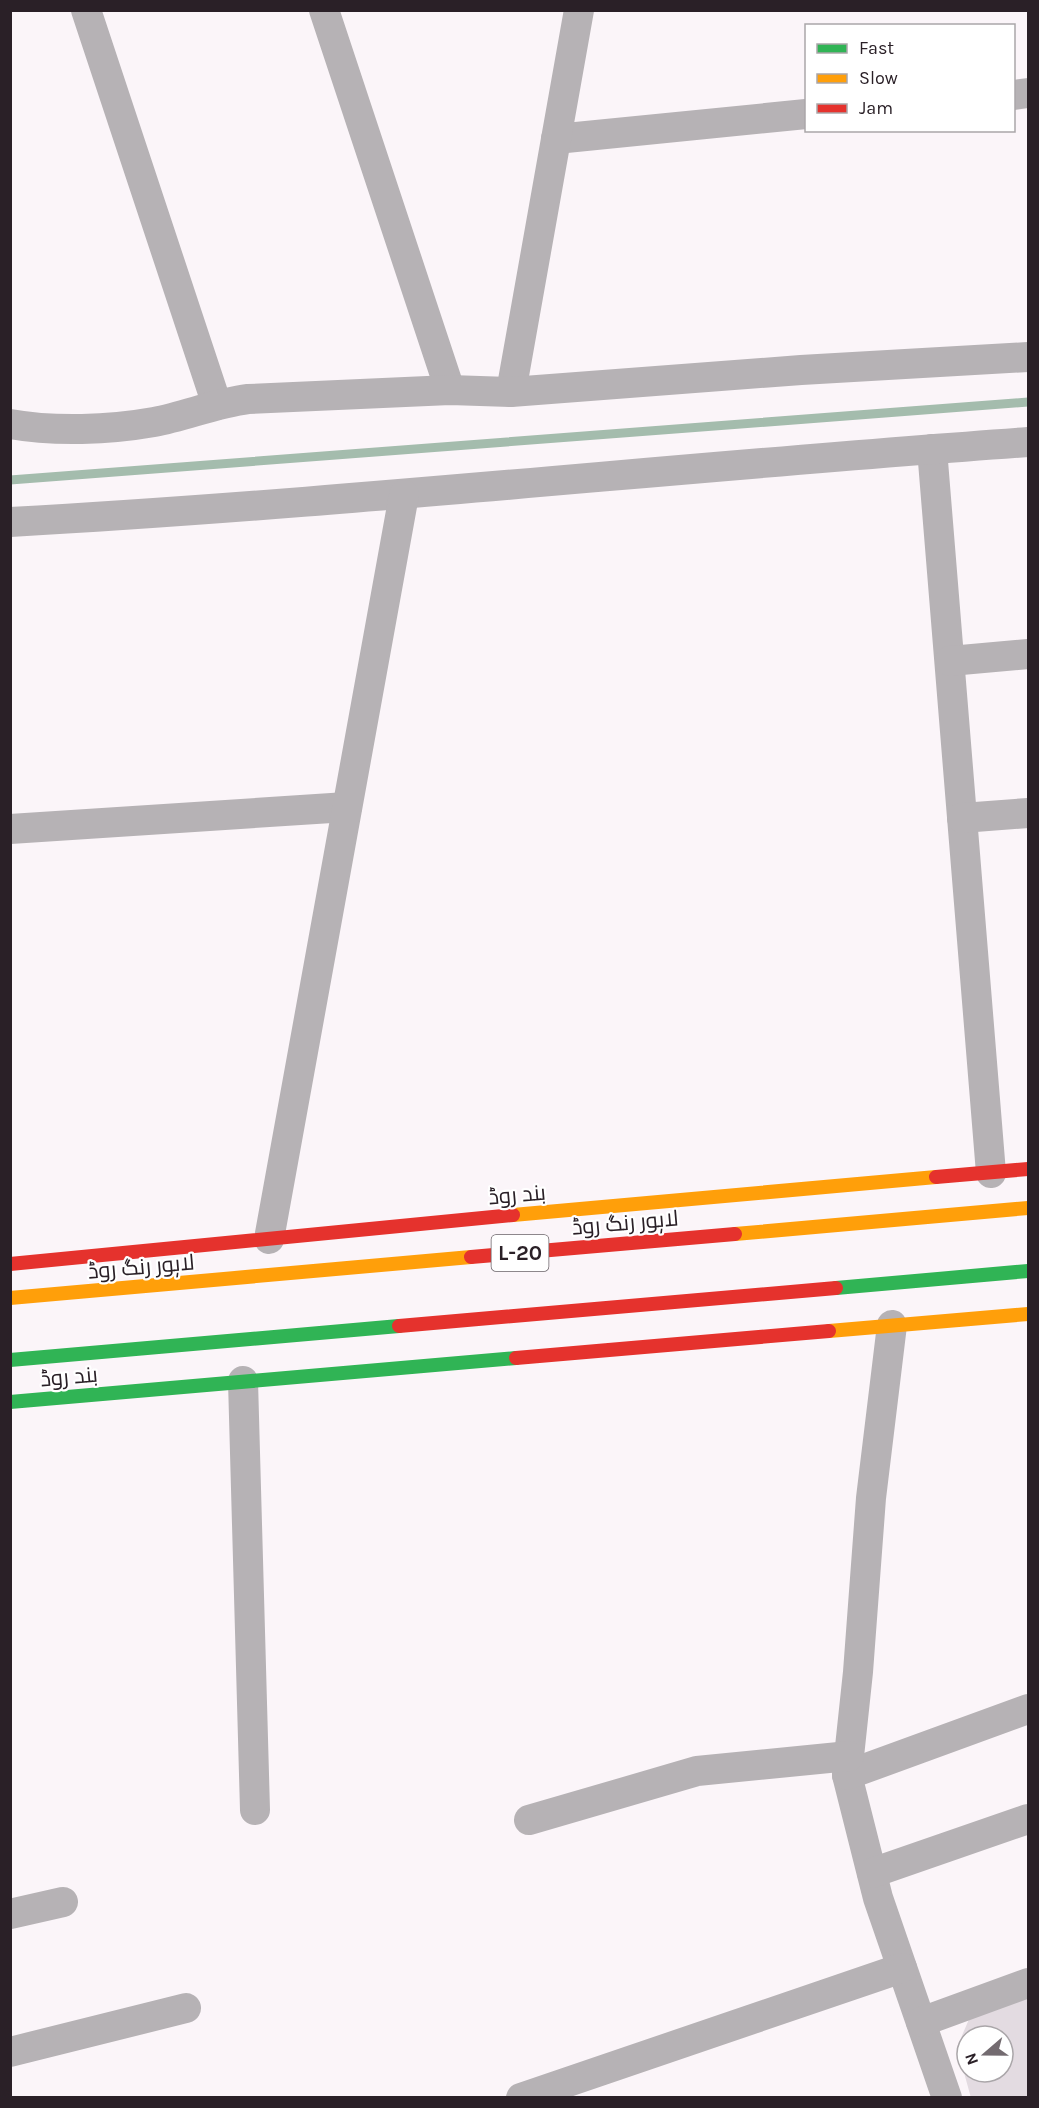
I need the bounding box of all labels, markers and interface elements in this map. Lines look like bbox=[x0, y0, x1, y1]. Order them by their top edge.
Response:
legend bbox=[805, 24, 1015, 132]
text: Fast bbox=[859, 37, 894, 59]
text: Slow bbox=[859, 67, 898, 89]
text: Jam bbox=[859, 97, 893, 119]
street label: بند روڈ bbox=[487, 1180, 547, 1210]
street label: لاہور رنگ روڈ bbox=[571, 1205, 680, 1242]
road number: L-20 bbox=[492, 1235, 548, 1271]
street label: لاہور رنگ روڈ bbox=[87, 1249, 196, 1286]
street label: بند روڈ bbox=[39, 1362, 99, 1392]
north arrow bbox=[955, 2024, 1015, 2084]
text: N bbox=[960, 2050, 982, 2068]

